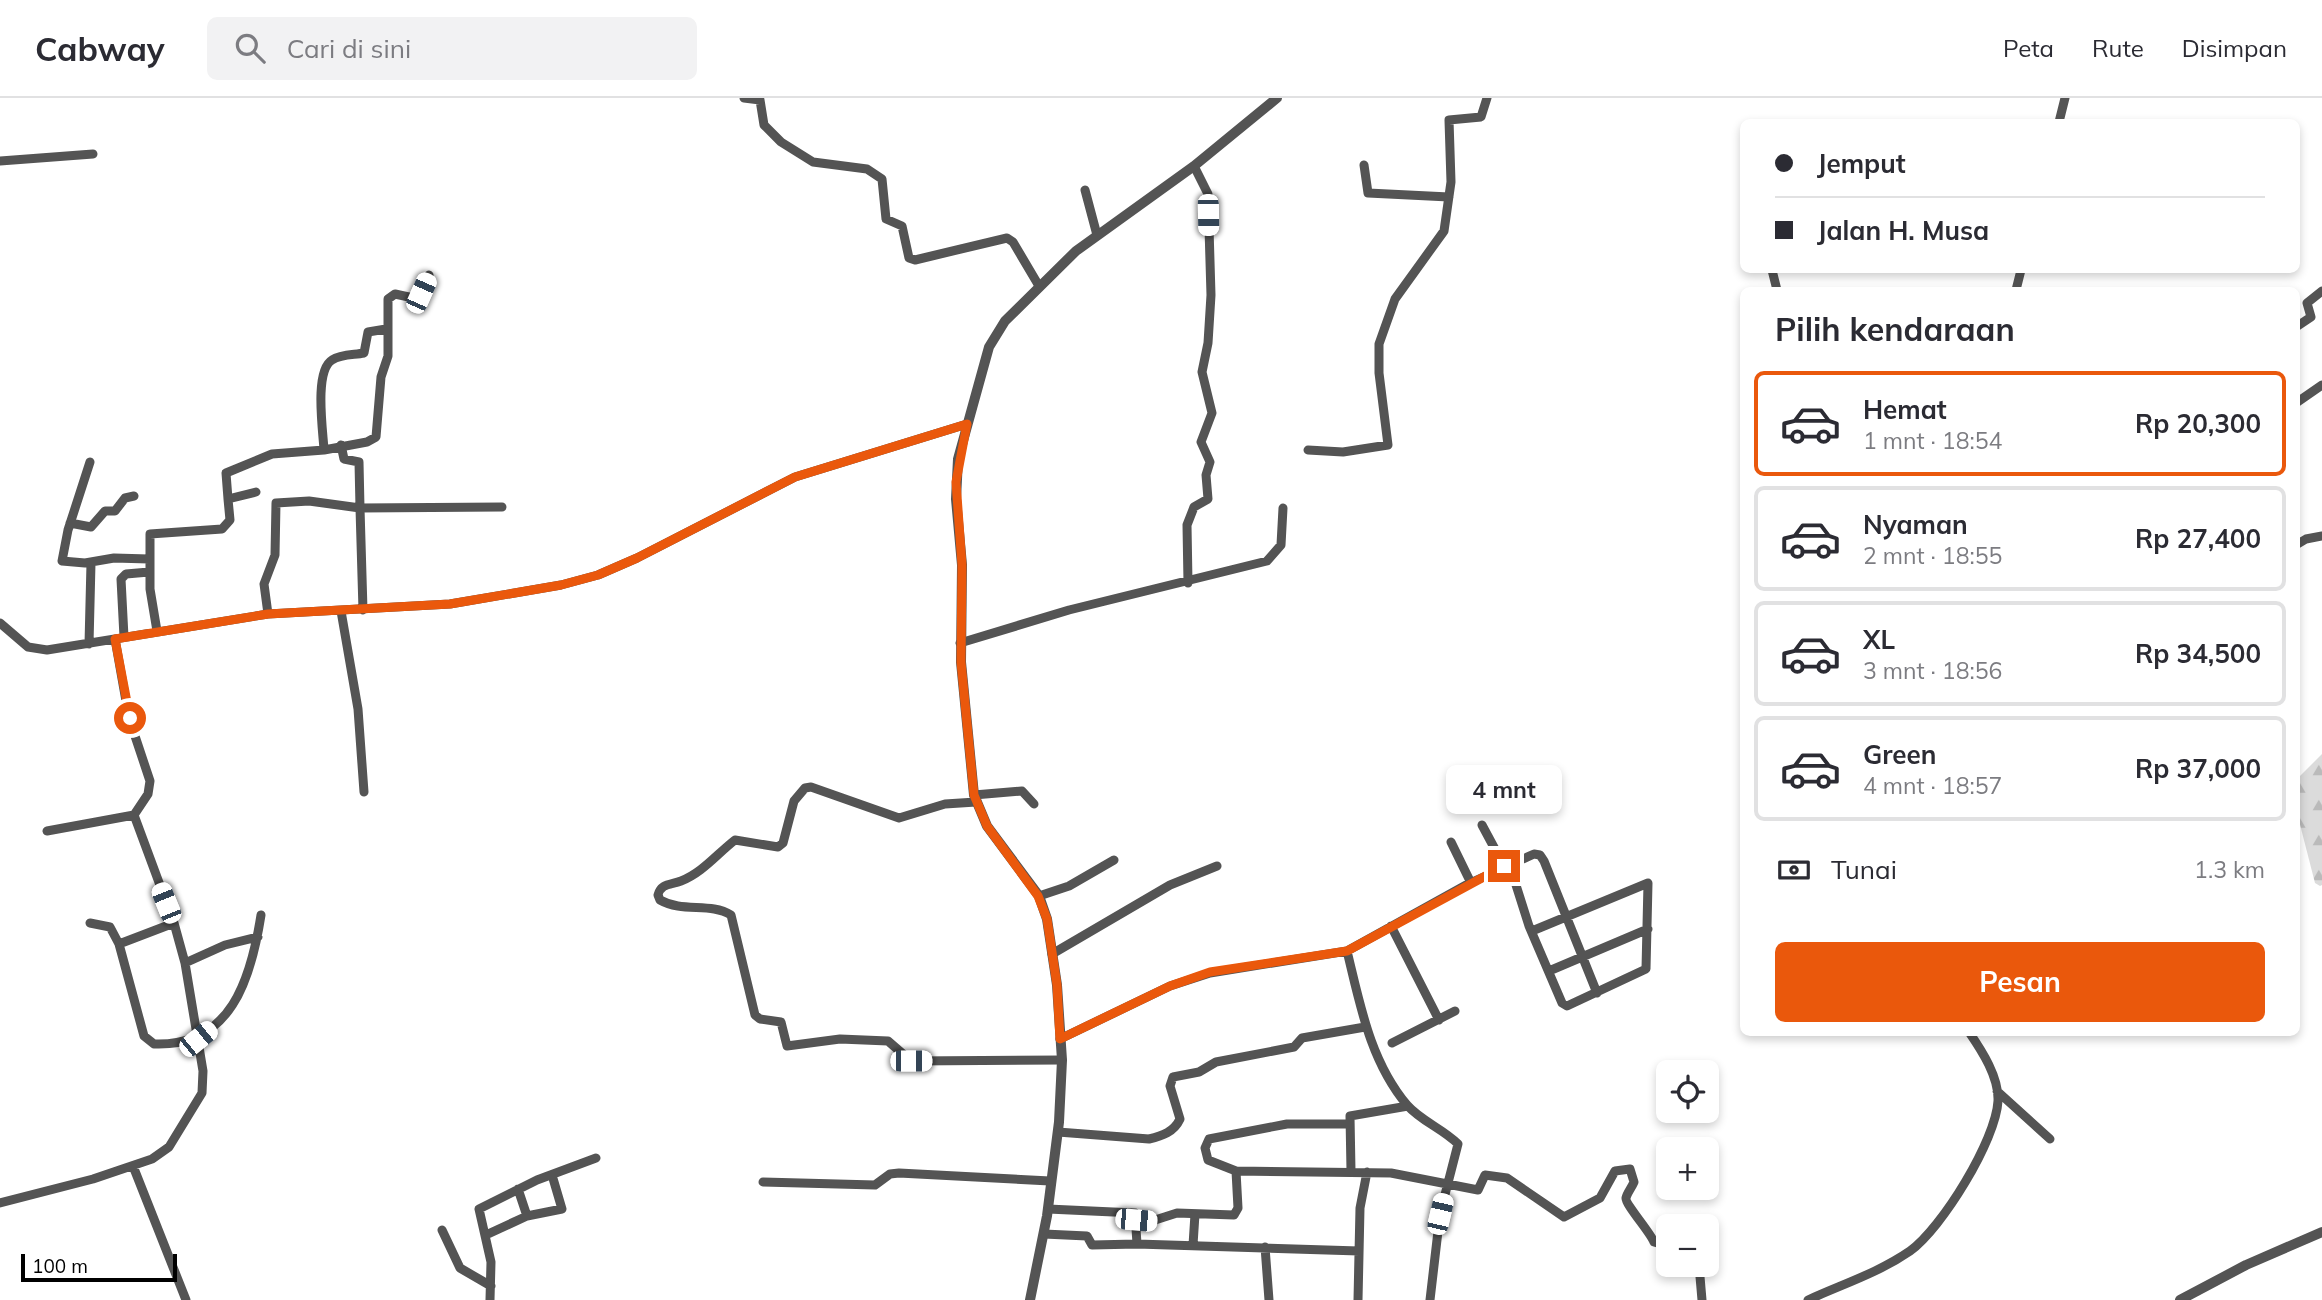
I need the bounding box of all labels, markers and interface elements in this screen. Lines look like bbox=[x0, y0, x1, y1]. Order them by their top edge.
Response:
search box bbox=[207, 17, 697, 80]
text: Cabway bbox=[35, 28, 165, 69]
icon: search bbox=[231, 29, 269, 67]
text: Cari di sini bbox=[287, 32, 411, 65]
text: Peta bbox=[2003, 33, 2054, 63]
text: Rute bbox=[2092, 33, 2144, 63]
text: Disimpan bbox=[2182, 33, 2287, 63]
text: Jemput bbox=[1817, 147, 1906, 180]
car bbox=[1198, 194, 1219, 236]
text: Jalan H. Musa bbox=[1817, 214, 1989, 247]
car bbox=[403, 270, 440, 316]
text: Pilih kendaraan bbox=[1775, 309, 2015, 349]
icon: car bbox=[1779, 392, 1842, 455]
text: Hemat bbox=[1863, 393, 1947, 426]
text: Rp 20,300 bbox=[2135, 407, 2261, 440]
text: 1 mnt · 18:54 bbox=[1863, 426, 2002, 455]
icon: car bbox=[1779, 507, 1842, 570]
text: Nyaman bbox=[1863, 508, 1968, 541]
text: Rp 27,400 bbox=[2135, 522, 2261, 555]
text: 2 mnt · 18:55 bbox=[1863, 541, 2002, 570]
icon: car bbox=[1779, 622, 1842, 685]
text: XL bbox=[1863, 623, 1895, 656]
text: Rp 34,500 bbox=[2135, 637, 2261, 670]
text: 3 mnt · 18:56 bbox=[1863, 656, 2002, 685]
route start bbox=[114, 702, 146, 734]
icon: car bbox=[1779, 737, 1842, 800]
text: Green bbox=[1863, 738, 1936, 771]
text: Rp 37,000 bbox=[2135, 752, 2261, 785]
callout: 4 mnt bbox=[1446, 764, 1562, 814]
text: 4 mnt · 18:57 bbox=[1863, 771, 2002, 800]
text: 4 mnt bbox=[1472, 775, 1536, 804]
route end bbox=[1488, 850, 1520, 882]
icon: cash bbox=[1775, 851, 1813, 889]
text: Tunai bbox=[1831, 853, 1897, 886]
text: 1.3 km bbox=[2194, 855, 2265, 884]
car bbox=[149, 880, 184, 926]
button: Pesan bbox=[1775, 942, 2265, 1022]
car bbox=[176, 1018, 221, 1060]
car bbox=[891, 1051, 933, 1072]
map controls bbox=[1656, 1060, 1719, 1277]
button: locate bbox=[1656, 1060, 1719, 1123]
button: + bbox=[1656, 1137, 1719, 1200]
car bbox=[1426, 1191, 1455, 1237]
car bbox=[1115, 1208, 1158, 1232]
button: − bbox=[1656, 1214, 1719, 1277]
scale bar bbox=[21, 1251, 177, 1283]
text: 100 m bbox=[32, 1254, 88, 1278]

